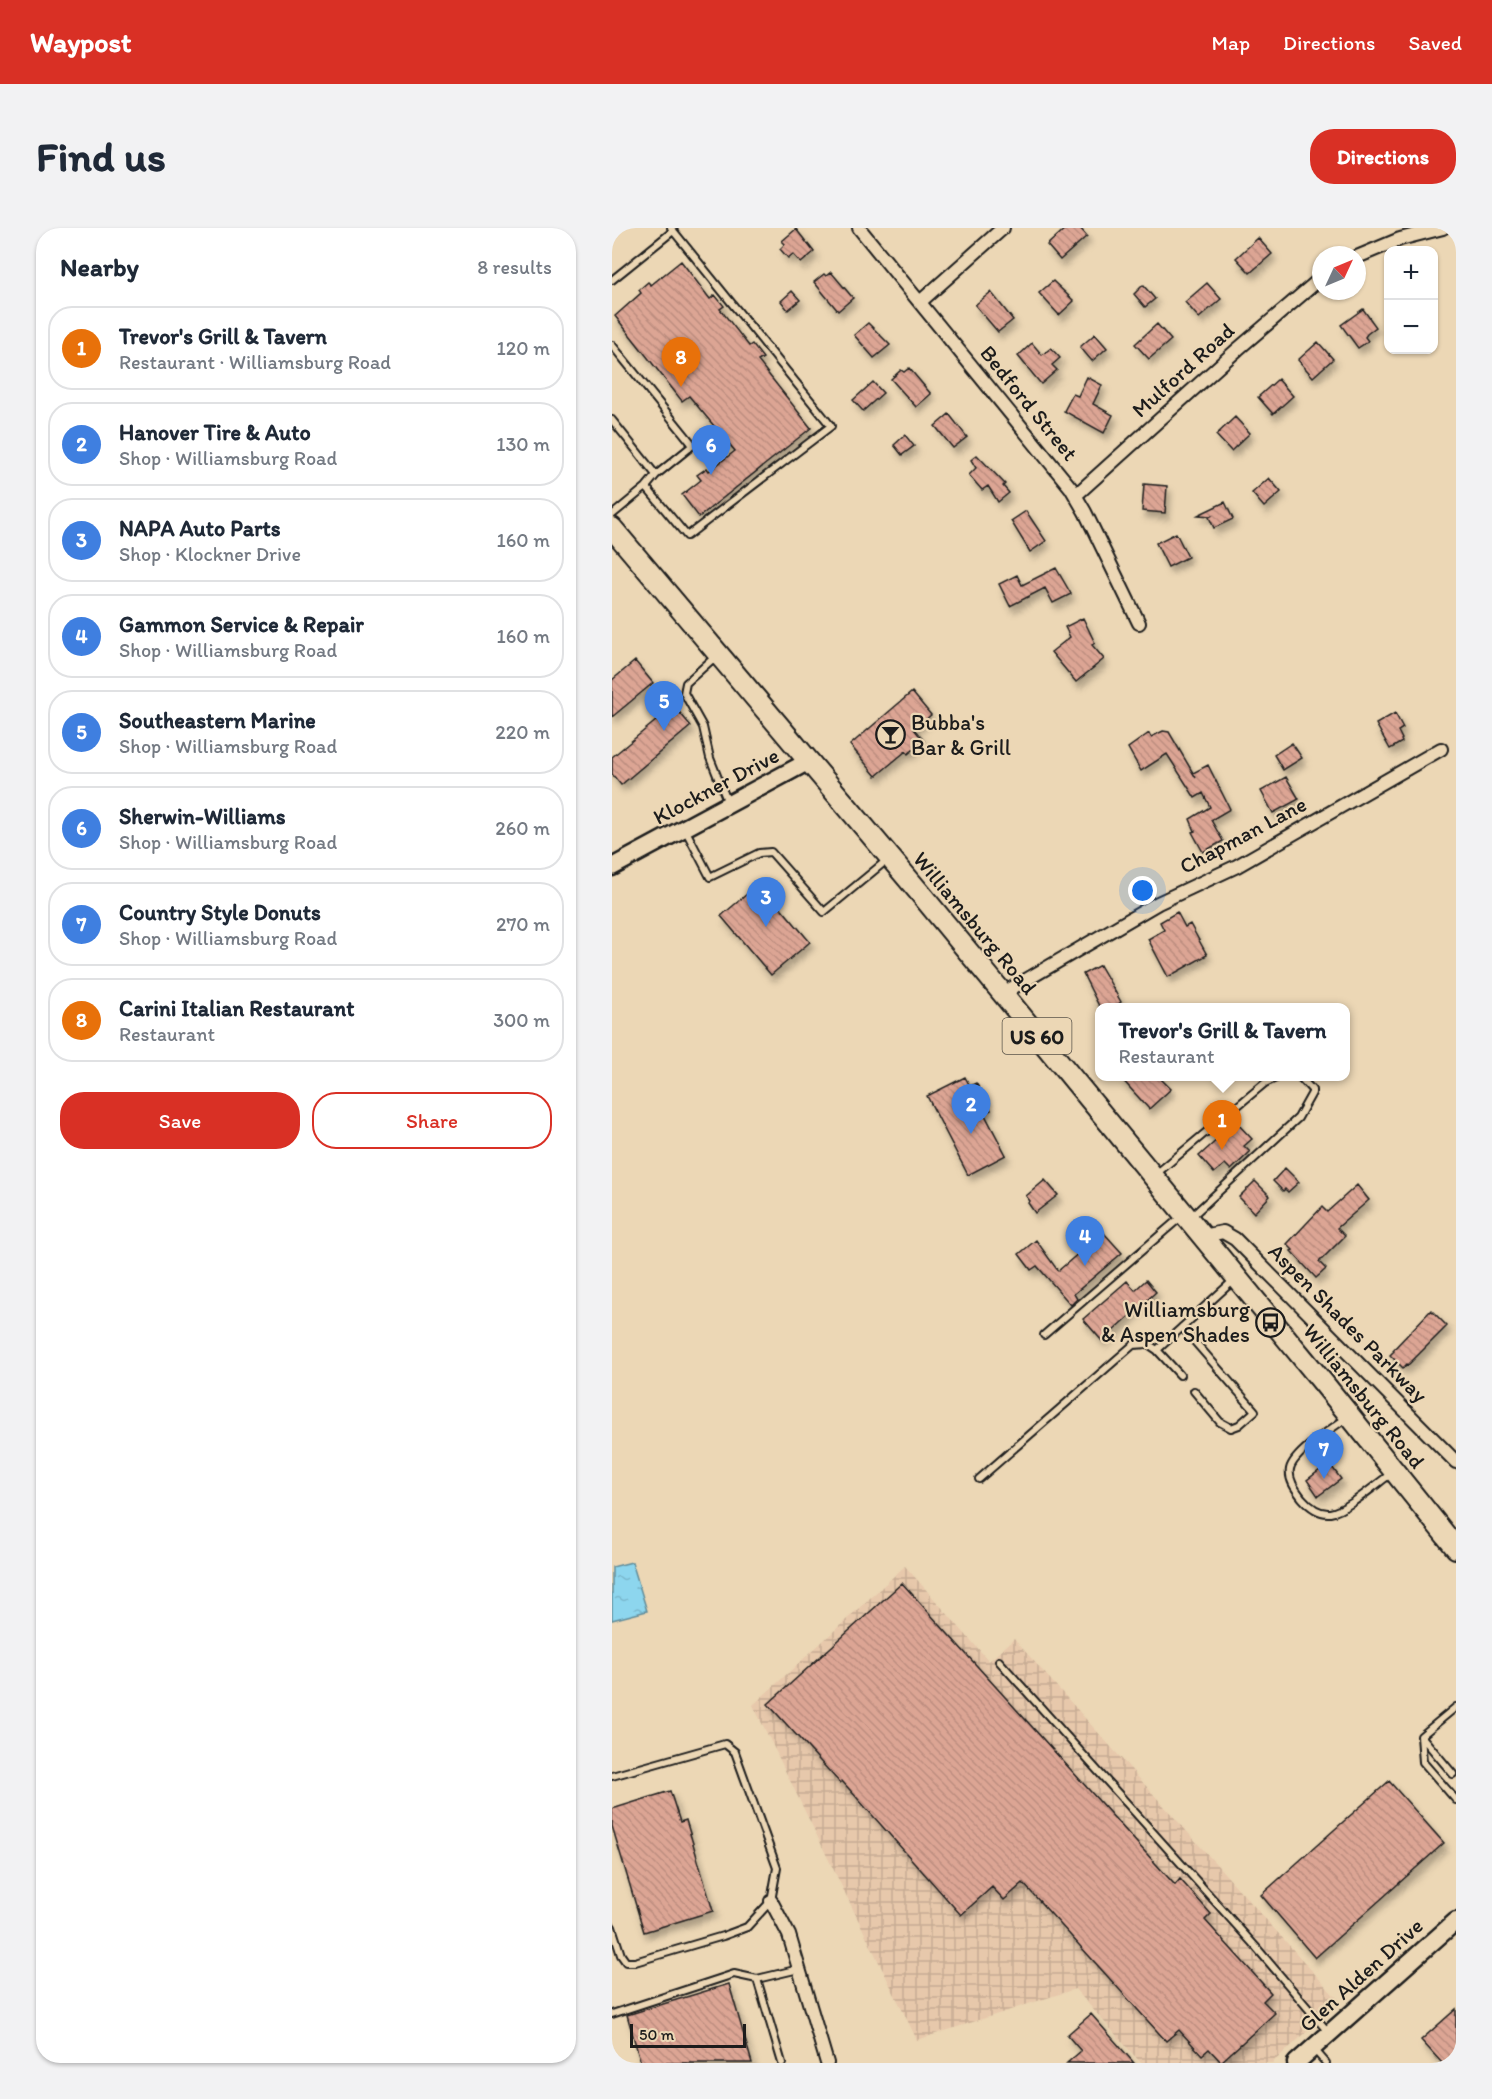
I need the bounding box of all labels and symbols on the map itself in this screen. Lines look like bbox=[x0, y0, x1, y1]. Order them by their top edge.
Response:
north arrow bbox=[1312, 246, 1366, 300]
street label: Mulford Road bbox=[1126, 317, 1240, 423]
pin: 8 bbox=[662, 338, 700, 387]
street label: Bedford Street bbox=[974, 340, 1084, 466]
pin: 6 bbox=[692, 426, 730, 475]
pin: 5 bbox=[644, 682, 684, 731]
place label: Bubba's Bar & Grill bbox=[911, 709, 1011, 761]
bar icon: Bubba's Bar & Grill bbox=[874, 719, 906, 751]
street label: Klockner Drive bbox=[648, 742, 784, 830]
street label: Chapman Lane bbox=[1175, 790, 1311, 880]
street label: Williamsburg Road bbox=[907, 846, 1043, 1000]
your location bbox=[1128, 876, 1157, 905]
pin: 3 bbox=[746, 878, 786, 927]
road number: US 60 bbox=[1002, 1018, 1072, 1054]
pin: 2 bbox=[952, 1084, 990, 1134]
pin: 1 bbox=[1202, 1100, 1242, 1150]
pin: 4 bbox=[1066, 1216, 1104, 1266]
street label: Aspen Shades Parkway bbox=[1263, 1238, 1434, 1409]
place label: Williamsburg & Aspen Shades bbox=[1101, 1296, 1251, 1348]
bus stop icon: Williamsburg & Aspen Shades bbox=[1255, 1306, 1287, 1338]
street label: Williamsburg Road bbox=[1297, 1318, 1431, 1474]
pin: 7 bbox=[1304, 1430, 1344, 1479]
street label: Glen Alden Drive bbox=[1293, 1912, 1429, 2038]
scale bar bbox=[630, 2021, 746, 2048]

